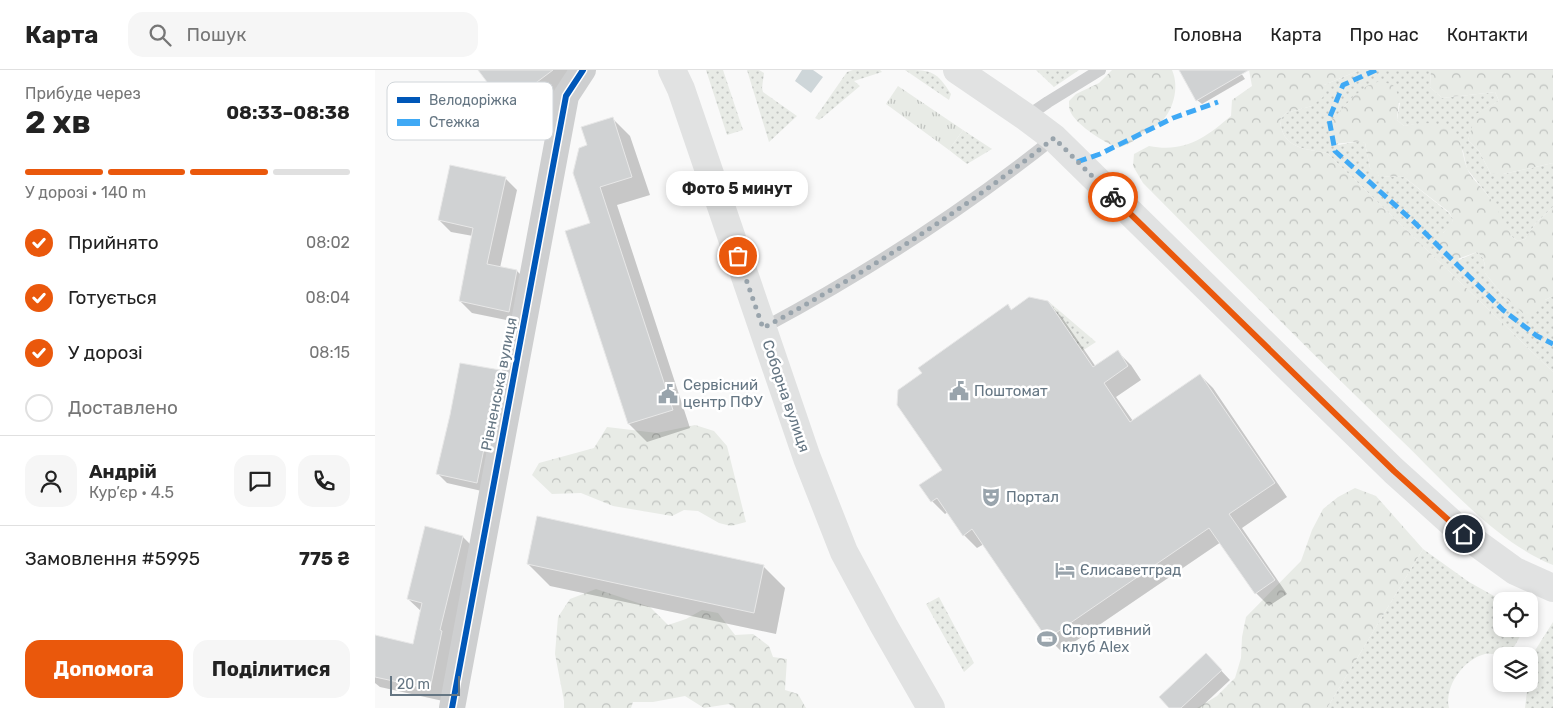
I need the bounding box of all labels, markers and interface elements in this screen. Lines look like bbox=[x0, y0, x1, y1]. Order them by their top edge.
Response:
search box bbox=[128, 12, 478, 57]
text: Карта bbox=[25, 21, 98, 49]
icon: search bbox=[146, 21, 174, 49]
text: Пошук bbox=[186, 23, 246, 46]
text: Головна bbox=[1173, 24, 1242, 46]
text: Карта bbox=[1270, 24, 1322, 46]
text: Про нас bbox=[1350, 24, 1419, 46]
text: Контакти bbox=[1447, 24, 1528, 46]
legend bbox=[387, 82, 553, 140]
text: Прибуде через bbox=[25, 84, 141, 103]
text: Велодоріжка bbox=[429, 92, 517, 109]
text: 08:33–08:38 bbox=[226, 101, 350, 124]
text: 2 хв bbox=[25, 103, 91, 141]
text: Стежка bbox=[429, 114, 480, 131]
callout: Фото 5 минут bbox=[667, 171, 809, 206]
courier bbox=[1088, 172, 1138, 222]
text: Фото 5 минут bbox=[682, 179, 792, 198]
text: У дорозі · 140 m bbox=[25, 183, 146, 202]
icon: bike bbox=[1099, 183, 1127, 211]
icon: check bbox=[25, 229, 53, 257]
text: Прийнято bbox=[68, 231, 159, 254]
text: 08:02 bbox=[306, 233, 350, 252]
pin bbox=[717, 235, 759, 277]
icon: bag bbox=[724, 242, 752, 270]
icon: check bbox=[25, 284, 53, 312]
text: Готується bbox=[68, 286, 157, 309]
text: 08:04 bbox=[305, 288, 350, 307]
street label: Рівненська вулиця bbox=[477, 316, 521, 452]
street label: Соборна вулиця bbox=[758, 338, 814, 454]
icon: check bbox=[25, 339, 53, 367]
text: У дорозі bbox=[68, 341, 143, 364]
text: 08:15 bbox=[309, 343, 350, 362]
place label: Cервісний центр ПФУ bbox=[683, 376, 763, 411]
public building icon: Поштомат bbox=[948, 380, 970, 402]
place label: Поштомат bbox=[974, 382, 1048, 400]
public building icon: Cервісний центр ПФУ bbox=[657, 383, 679, 405]
text: Доставлено bbox=[68, 396, 178, 419]
button: person bbox=[25, 455, 77, 507]
button: chat bbox=[234, 455, 286, 507]
button: phone bbox=[298, 455, 350, 507]
text: Андрій bbox=[89, 460, 157, 483]
text: Кур’єр · 4.5 bbox=[89, 483, 174, 502]
theatre icon: Портал bbox=[980, 486, 1002, 508]
place label: Портал bbox=[1006, 488, 1059, 506]
pin bbox=[1443, 513, 1485, 555]
icon: home bbox=[1450, 520, 1478, 548]
text: Замовлення #5995 bbox=[25, 547, 200, 570]
text: 775 ₴ bbox=[299, 547, 350, 570]
hotel icon: Єлисаветград bbox=[1054, 559, 1076, 581]
place label: Єлисаветград bbox=[1080, 561, 1181, 579]
map controls bbox=[1493, 592, 1538, 692]
button: locate bbox=[1493, 592, 1538, 637]
place label: Спортивний клуб Alex bbox=[1062, 621, 1151, 656]
sports icon: Спортивний клуб Alex bbox=[1036, 628, 1058, 650]
button: Допомога bbox=[25, 640, 183, 698]
button: Поділитися bbox=[193, 640, 350, 698]
button: layers bbox=[1493, 647, 1538, 692]
scale bar bbox=[390, 673, 460, 696]
text: 20 m bbox=[397, 676, 430, 693]

